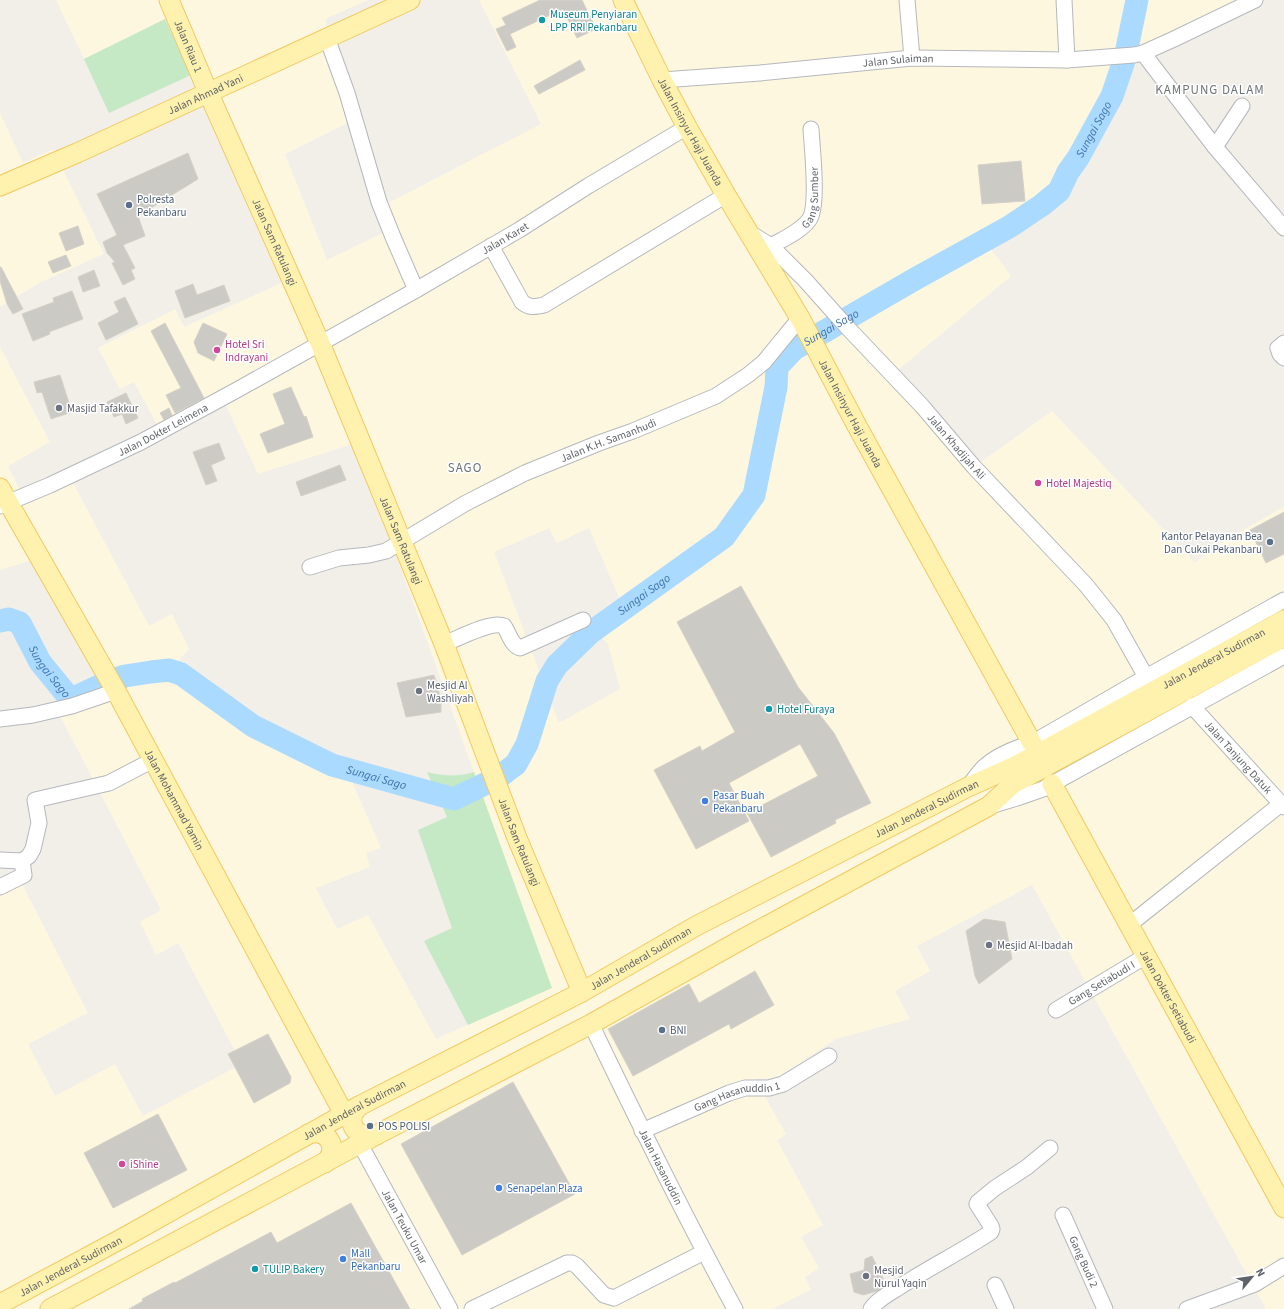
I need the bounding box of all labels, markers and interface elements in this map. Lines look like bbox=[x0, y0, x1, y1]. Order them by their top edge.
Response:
place label: Museum Penyiaran LPP RRI Pekanbaru bbox=[550, 7, 637, 35]
marker: Museum Penyiaran LPP RRI Pekanbaru bbox=[537, 15, 547, 25]
street label: Jalan Riau 1 bbox=[171, 18, 206, 75]
street label: Jalan Sulaiman bbox=[862, 50, 934, 70]
street label: Jalan Ahmad Yani bbox=[165, 70, 245, 118]
street label: Jalan Insinyur Haji Juanda bbox=[654, 75, 727, 189]
district label: KAMPUNG DALAM bbox=[1155, 81, 1265, 99]
water label: Sungai Sago bbox=[1071, 98, 1116, 161]
street label: Gang Sumber bbox=[798, 166, 822, 232]
place label: Polresta Pekanbaru bbox=[137, 192, 187, 220]
street label: Jalan Sam Ratulangi bbox=[249, 196, 301, 288]
marker: Polresta Pekanbaru bbox=[124, 200, 134, 210]
street label: Jalan Karet bbox=[479, 218, 532, 258]
water label: Sungai Sago bbox=[800, 305, 862, 350]
place label: Hotel Sri Indrayani bbox=[225, 337, 268, 365]
marker: Hotel Sri Indrayani bbox=[212, 345, 222, 355]
street label: Jalan Insinyur Haji Juanda bbox=[815, 356, 886, 470]
street label: Jalan Dokter Leimena bbox=[115, 400, 211, 459]
place label: Masjid Tafakkur bbox=[67, 401, 139, 416]
marker: Masjid Tafakkur bbox=[54, 403, 64, 413]
street label: Jalan Khadijah Ali bbox=[924, 410, 989, 482]
street label: Jalan K.H. Samanhudi bbox=[558, 415, 658, 465]
district label: SAGO bbox=[448, 459, 482, 477]
place label: Hotel Majestiq bbox=[1046, 476, 1112, 491]
marker: Hotel Majestiq bbox=[1033, 478, 1043, 488]
street label: Jalan Sam Ratulangi bbox=[376, 494, 426, 587]
place label: Kantor Pelayanan Bea Dan Cukai Pekanbaru bbox=[1161, 529, 1262, 557]
marker: Kantor Pelayanan Bea Dan Cukai Pekanbaru bbox=[1265, 537, 1275, 547]
water label: Sungai Sago bbox=[614, 570, 674, 619]
street label: Jalan Jenderal Sudirman bbox=[1159, 624, 1268, 692]
water label: Sungai Sago bbox=[24, 642, 75, 702]
place label: Mesjid Al Washliyah bbox=[427, 678, 474, 706]
marker: Mesjid Al Washliyah bbox=[414, 686, 424, 696]
place label: Hotel Furaya bbox=[777, 702, 835, 717]
marker: Hotel Furaya bbox=[764, 704, 774, 714]
street label: Jalan Tanjung Datuk bbox=[1201, 717, 1276, 797]
street label: Jalan Mohammad Yamin bbox=[141, 746, 208, 853]
water label: Sungai Sago bbox=[344, 761, 408, 794]
street label: Jalan Jenderal Sudirman bbox=[872, 776, 981, 841]
place label: Pasar Buah Pekanbaru bbox=[713, 788, 764, 816]
street label: Jalan Sam Ratulangi bbox=[495, 795, 544, 888]
marker: Pasar Buah Pekanbaru bbox=[700, 796, 710, 806]
street label: Jalan Jenderal Sudirman bbox=[587, 923, 694, 993]
place label: Mesjid Al-Ibadah bbox=[997, 938, 1073, 953]
marker: Mesjid Al-Ibadah bbox=[984, 940, 994, 950]
street label: Jalan Dokter Setiabudi bbox=[1136, 947, 1200, 1046]
street label: Gang Setiabudi I bbox=[1065, 957, 1138, 1009]
place label: BNI bbox=[670, 1023, 686, 1038]
marker: BNI bbox=[657, 1025, 667, 1035]
street label: Jalan Jenderal Sudirman bbox=[300, 1076, 408, 1144]
street label: Gang Hasanuddin 1 bbox=[691, 1078, 782, 1115]
place label: POS POLISI bbox=[378, 1119, 430, 1134]
marker: POS POLISI bbox=[365, 1121, 375, 1131]
street label: Jalan Hasanuddin bbox=[636, 1126, 686, 1207]
place label: iShine bbox=[130, 1157, 159, 1172]
marker: iShine bbox=[117, 1159, 127, 1169]
place label: Senapelan Plaza bbox=[507, 1181, 583, 1196]
marker: Senapelan Plaza bbox=[494, 1183, 504, 1193]
street label: Jalan Teuku Umar bbox=[379, 1186, 432, 1267]
street label: Jalan Jenderal Sudirman bbox=[16, 1232, 125, 1300]
street label: Gang Budi 2 bbox=[1066, 1233, 1102, 1290]
place label: Mall Pekanbaru bbox=[351, 1246, 401, 1274]
marker: Mall Pekanbaru bbox=[338, 1254, 348, 1264]
north arrow bbox=[1232, 1257, 1272, 1297]
place label: TULIP Bakery bbox=[263, 1262, 325, 1277]
place label: Mesjid Nurul Yaqin bbox=[874, 1263, 927, 1291]
marker: TULIP Bakery bbox=[250, 1264, 260, 1274]
text: N bbox=[1252, 1266, 1269, 1279]
marker: Mesjid Nurul Yaqin bbox=[861, 1271, 871, 1281]

